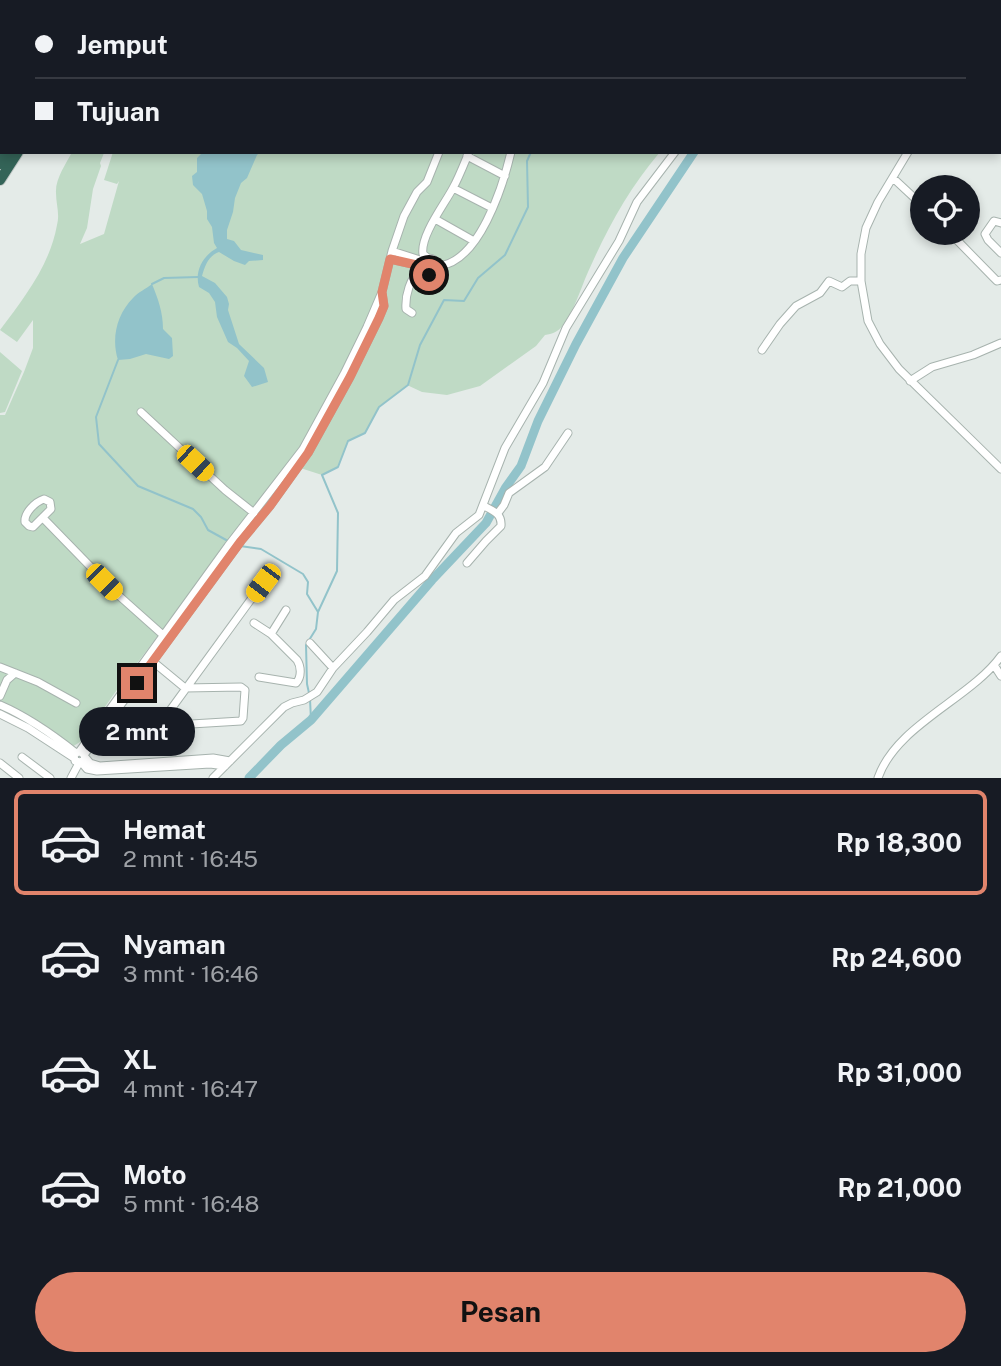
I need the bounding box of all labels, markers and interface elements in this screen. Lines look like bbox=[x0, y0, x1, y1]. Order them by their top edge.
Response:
text: Jemput bbox=[77, 29, 168, 60]
text: Tujuan bbox=[77, 96, 160, 127]
map controls bbox=[910, 175, 980, 245]
button: locate bbox=[910, 175, 980, 245]
route start bbox=[413, 259, 445, 291]
car bbox=[173, 441, 218, 485]
car bbox=[82, 560, 127, 604]
car bbox=[242, 560, 285, 606]
route end bbox=[121, 667, 153, 699]
callout: 2 mnt bbox=[79, 708, 195, 756]
text: 2 mnt bbox=[105, 718, 169, 745]
icon: car bbox=[39, 811, 102, 874]
text: Hemat bbox=[123, 814, 206, 845]
text: Rp 18,300 bbox=[836, 827, 962, 858]
text: 2 mnt · 16:45 bbox=[123, 845, 258, 872]
icon: car bbox=[39, 926, 102, 989]
text: Nyaman bbox=[123, 929, 226, 960]
text: Rp 24,600 bbox=[831, 942, 962, 973]
text: 3 mnt · 16:46 bbox=[123, 960, 259, 987]
icon: car bbox=[39, 1041, 102, 1104]
text: XL bbox=[123, 1044, 157, 1075]
text: Rp 31,000 bbox=[837, 1057, 962, 1088]
text: 4 mnt · 16:47 bbox=[123, 1075, 258, 1102]
icon: car bbox=[39, 1156, 102, 1219]
text: Moto bbox=[123, 1159, 186, 1190]
text: Rp 21,000 bbox=[837, 1172, 962, 1203]
text: 5 mnt · 16:48 bbox=[123, 1190, 259, 1217]
button: Pesan bbox=[35, 1272, 966, 1352]

